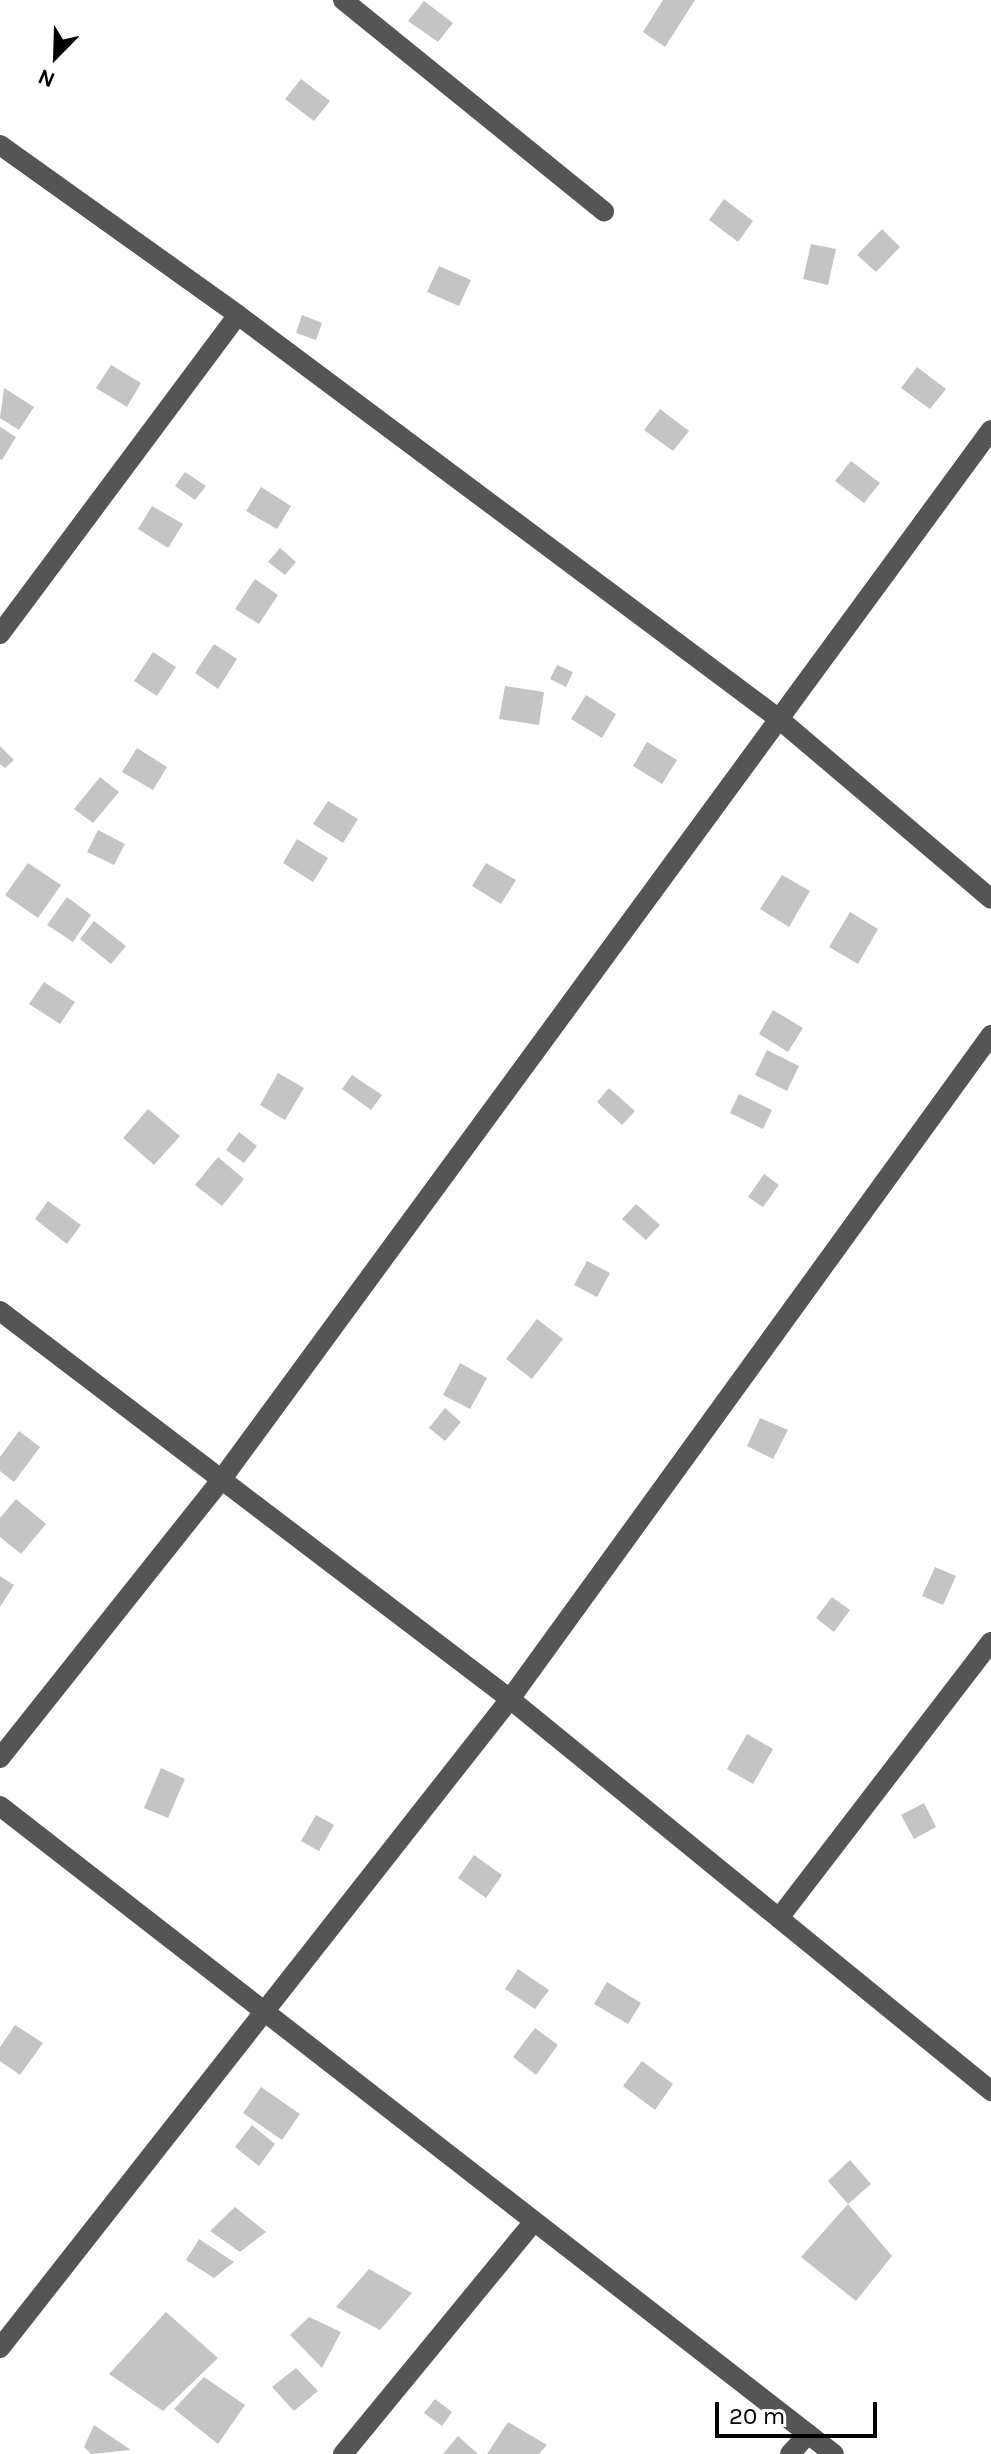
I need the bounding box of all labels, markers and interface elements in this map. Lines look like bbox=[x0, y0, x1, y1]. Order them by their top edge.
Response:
north arrow bbox=[16, 16, 96, 96]
text: N bbox=[34, 63, 59, 93]
scale bar bbox=[719, 2386, 881, 2436]
text: 20 m bbox=[729, 2402, 785, 2430]

